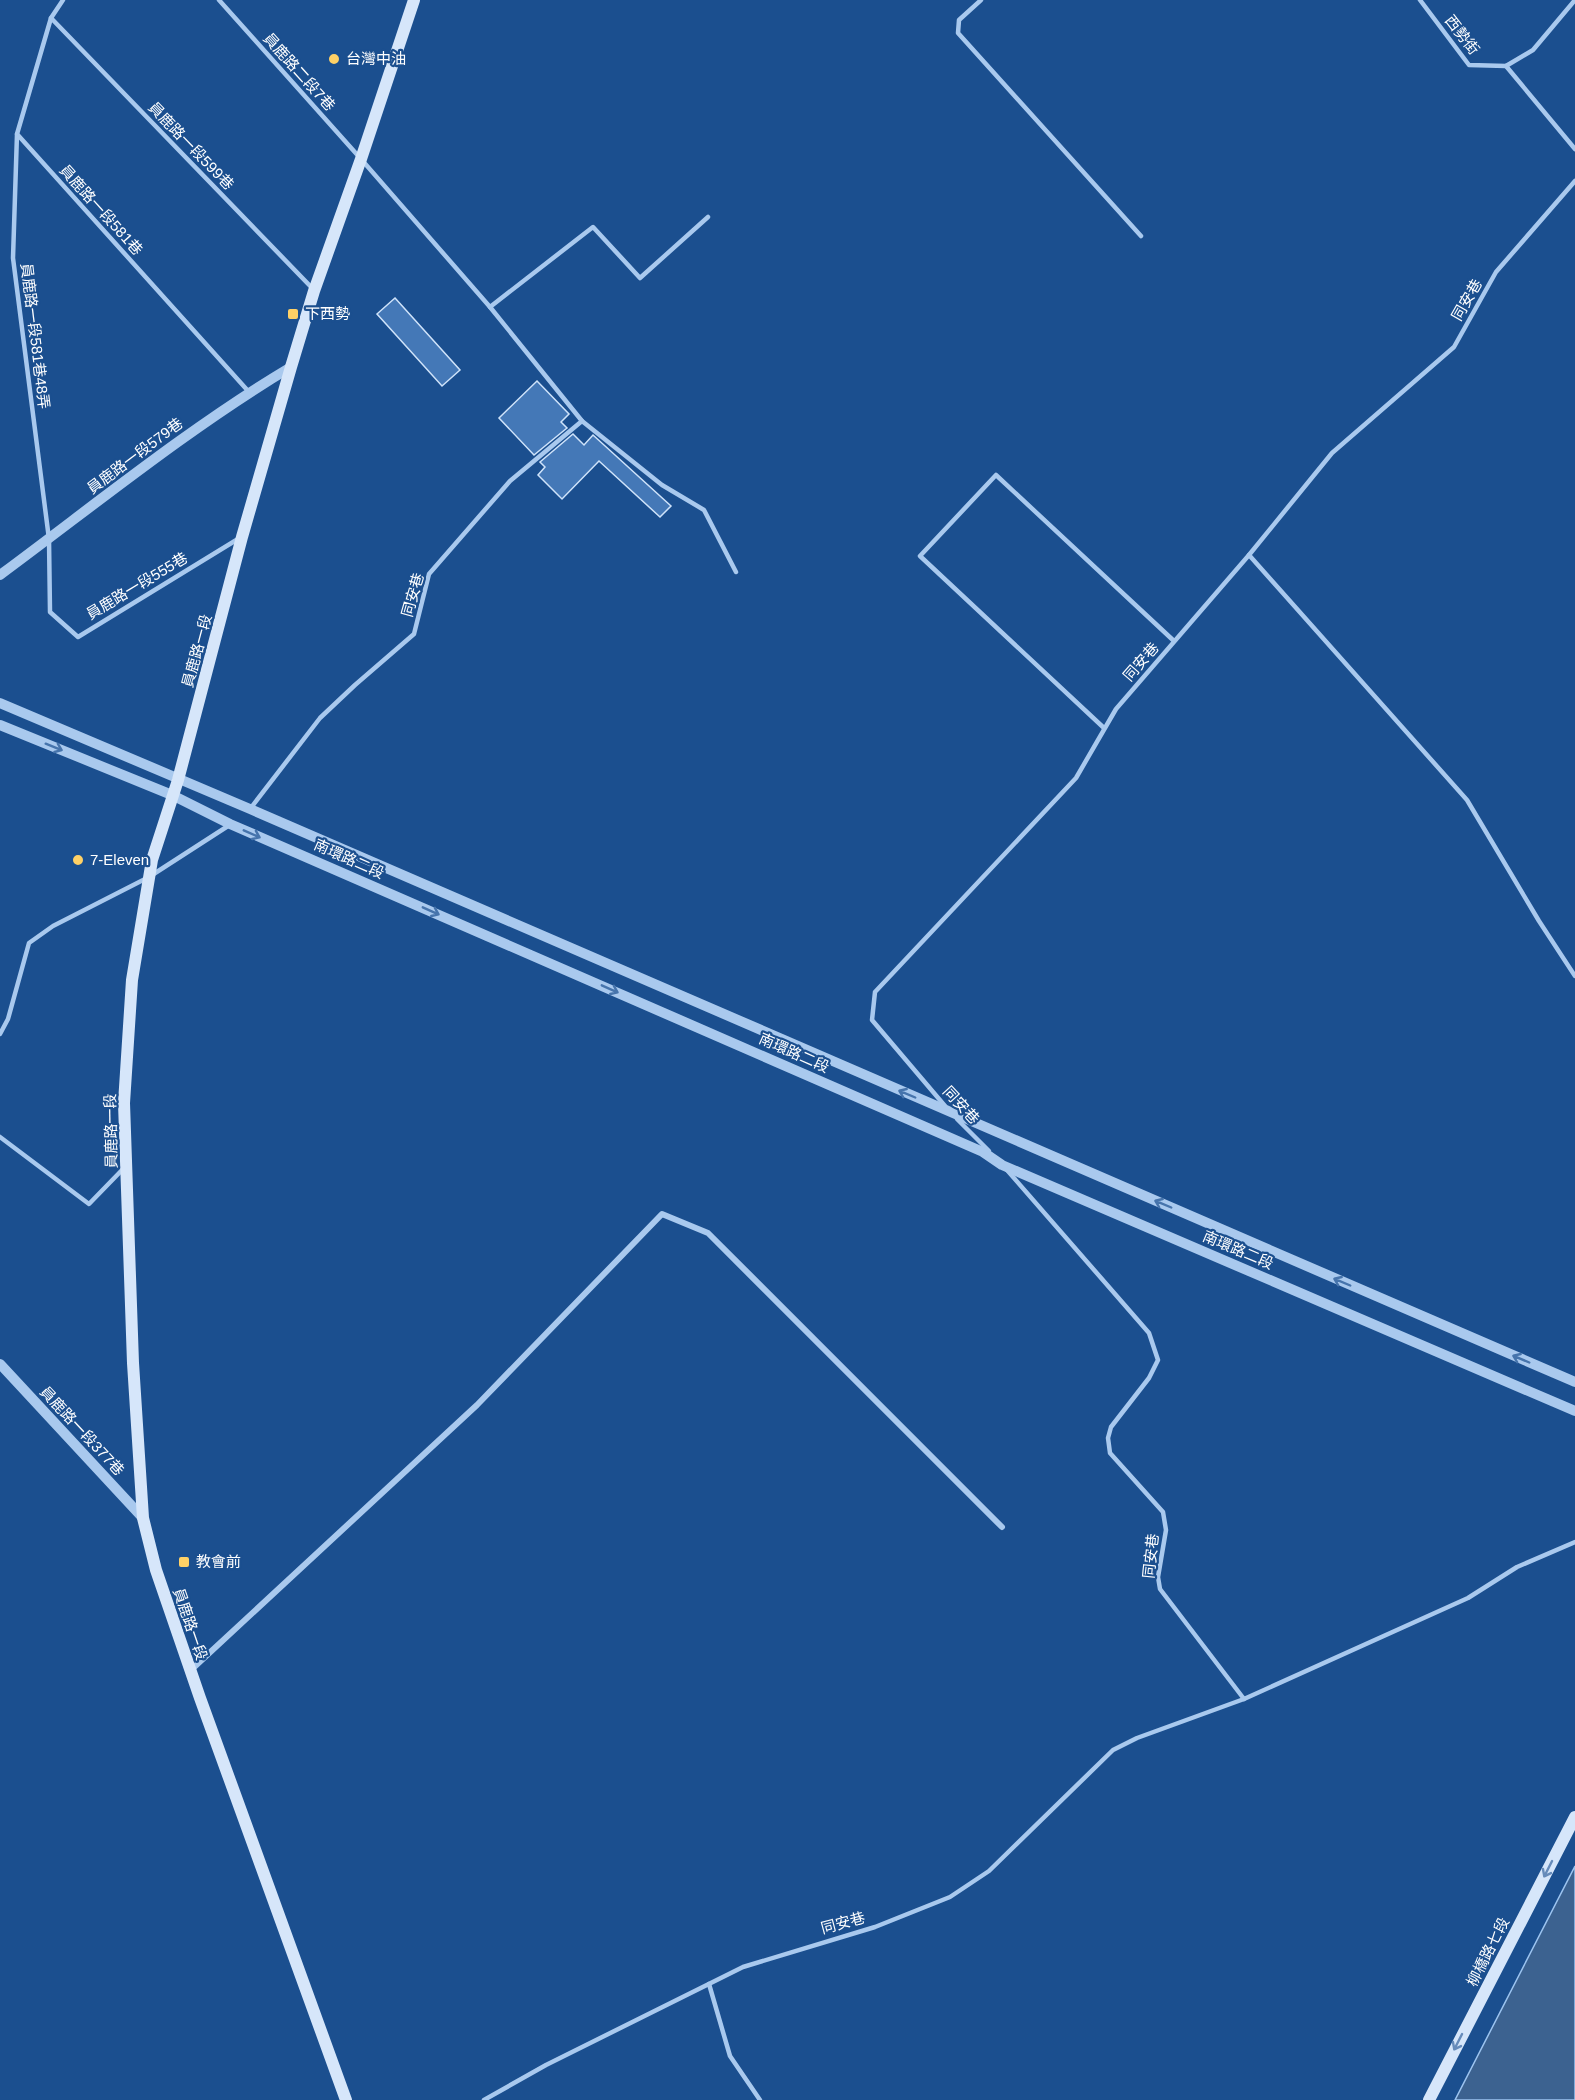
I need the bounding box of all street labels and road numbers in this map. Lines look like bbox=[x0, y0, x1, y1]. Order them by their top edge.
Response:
street label: 西勢街 bbox=[1442, 12, 1483, 58]
street label: 員鹿路二段7巷 bbox=[260, 29, 339, 114]
street label: 員鹿路一段599巷 bbox=[145, 98, 237, 193]
street label: 員鹿路一段581巷 bbox=[57, 161, 146, 258]
street label: 員鹿路一段581巷48弄 bbox=[18, 262, 53, 410]
street label: 同安巷 bbox=[1448, 276, 1485, 323]
street label: 員鹿路一段579巷 bbox=[84, 414, 186, 497]
street label: 員鹿路一段555巷 bbox=[83, 549, 190, 622]
street label: 同安巷 bbox=[398, 571, 427, 619]
street label: 員鹿路一段 bbox=[179, 612, 214, 689]
street label: 同安巷 bbox=[1119, 639, 1162, 684]
street label: 南環路二段 bbox=[311, 836, 387, 882]
street label: 南環路二段 bbox=[756, 1030, 832, 1076]
street label: 同安巷 bbox=[940, 1082, 983, 1127]
street label: 員鹿路一段 bbox=[101, 1093, 120, 1169]
street label: 南環路二段 bbox=[1200, 1227, 1276, 1272]
street label: 員鹿路一段377巷 bbox=[37, 1383, 128, 1479]
street label: 同安巷 bbox=[1140, 1533, 1161, 1579]
street label: 員鹿路一段 bbox=[170, 1586, 211, 1662]
street label: 同安巷 bbox=[819, 1908, 867, 1937]
street label: 柳橋路七段 bbox=[1463, 1914, 1512, 1989]

